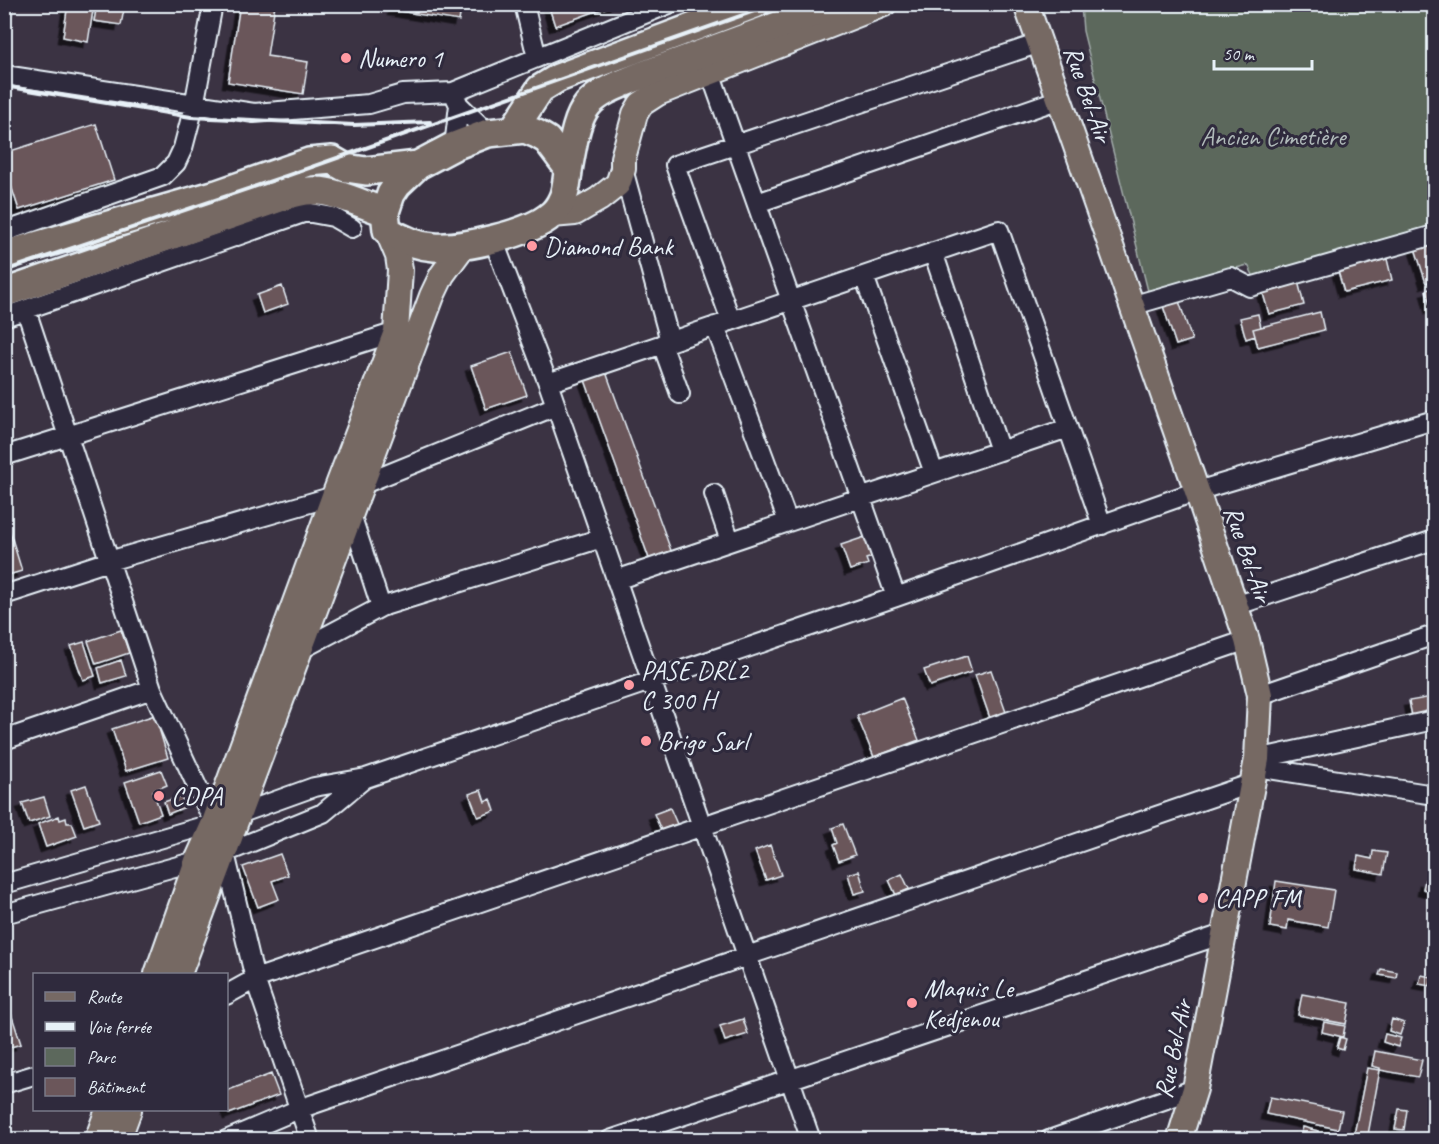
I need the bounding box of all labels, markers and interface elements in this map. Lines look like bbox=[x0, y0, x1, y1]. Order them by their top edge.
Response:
scale bar bbox=[1214, 33, 1312, 71]
place label: Numero 1 bbox=[358, 42, 444, 75]
street label: Rue Bel-Air bbox=[1056, 42, 1121, 149]
text: 50 m bbox=[1223, 43, 1256, 65]
marker: Numero 1 bbox=[339, 51, 353, 65]
park label: Ancien Cimetière bbox=[1201, 120, 1348, 153]
place label: Diamond Bank bbox=[544, 230, 674, 263]
marker: Diamond Bank bbox=[525, 239, 539, 253]
street label: Rue Bel-Air bbox=[1216, 502, 1281, 609]
place label: PASE DRL2 C 300 H bbox=[641, 654, 750, 717]
marker: PASE DRL2 C 300 H bbox=[622, 678, 636, 692]
place label: Brigo Sarl bbox=[658, 725, 752, 758]
marker: Brigo Sarl bbox=[639, 734, 653, 748]
place label: CDPA bbox=[171, 780, 224, 813]
marker: CDPA bbox=[152, 789, 166, 803]
place label: CAPP FM bbox=[1215, 882, 1303, 915]
marker: CAPP FM bbox=[1196, 891, 1210, 905]
place label: Maquis Le Kedjenou bbox=[924, 972, 1016, 1035]
legend bbox=[33, 973, 228, 1111]
text: Route bbox=[87, 986, 122, 1008]
street label: Rue Bel-Air bbox=[1147, 994, 1200, 1101]
marker: Maquis Le Kedjenou bbox=[905, 996, 919, 1010]
text: Voie ferrée bbox=[87, 1016, 152, 1038]
text: Parc bbox=[87, 1046, 116, 1068]
text: Bâtiment bbox=[87, 1076, 147, 1098]

